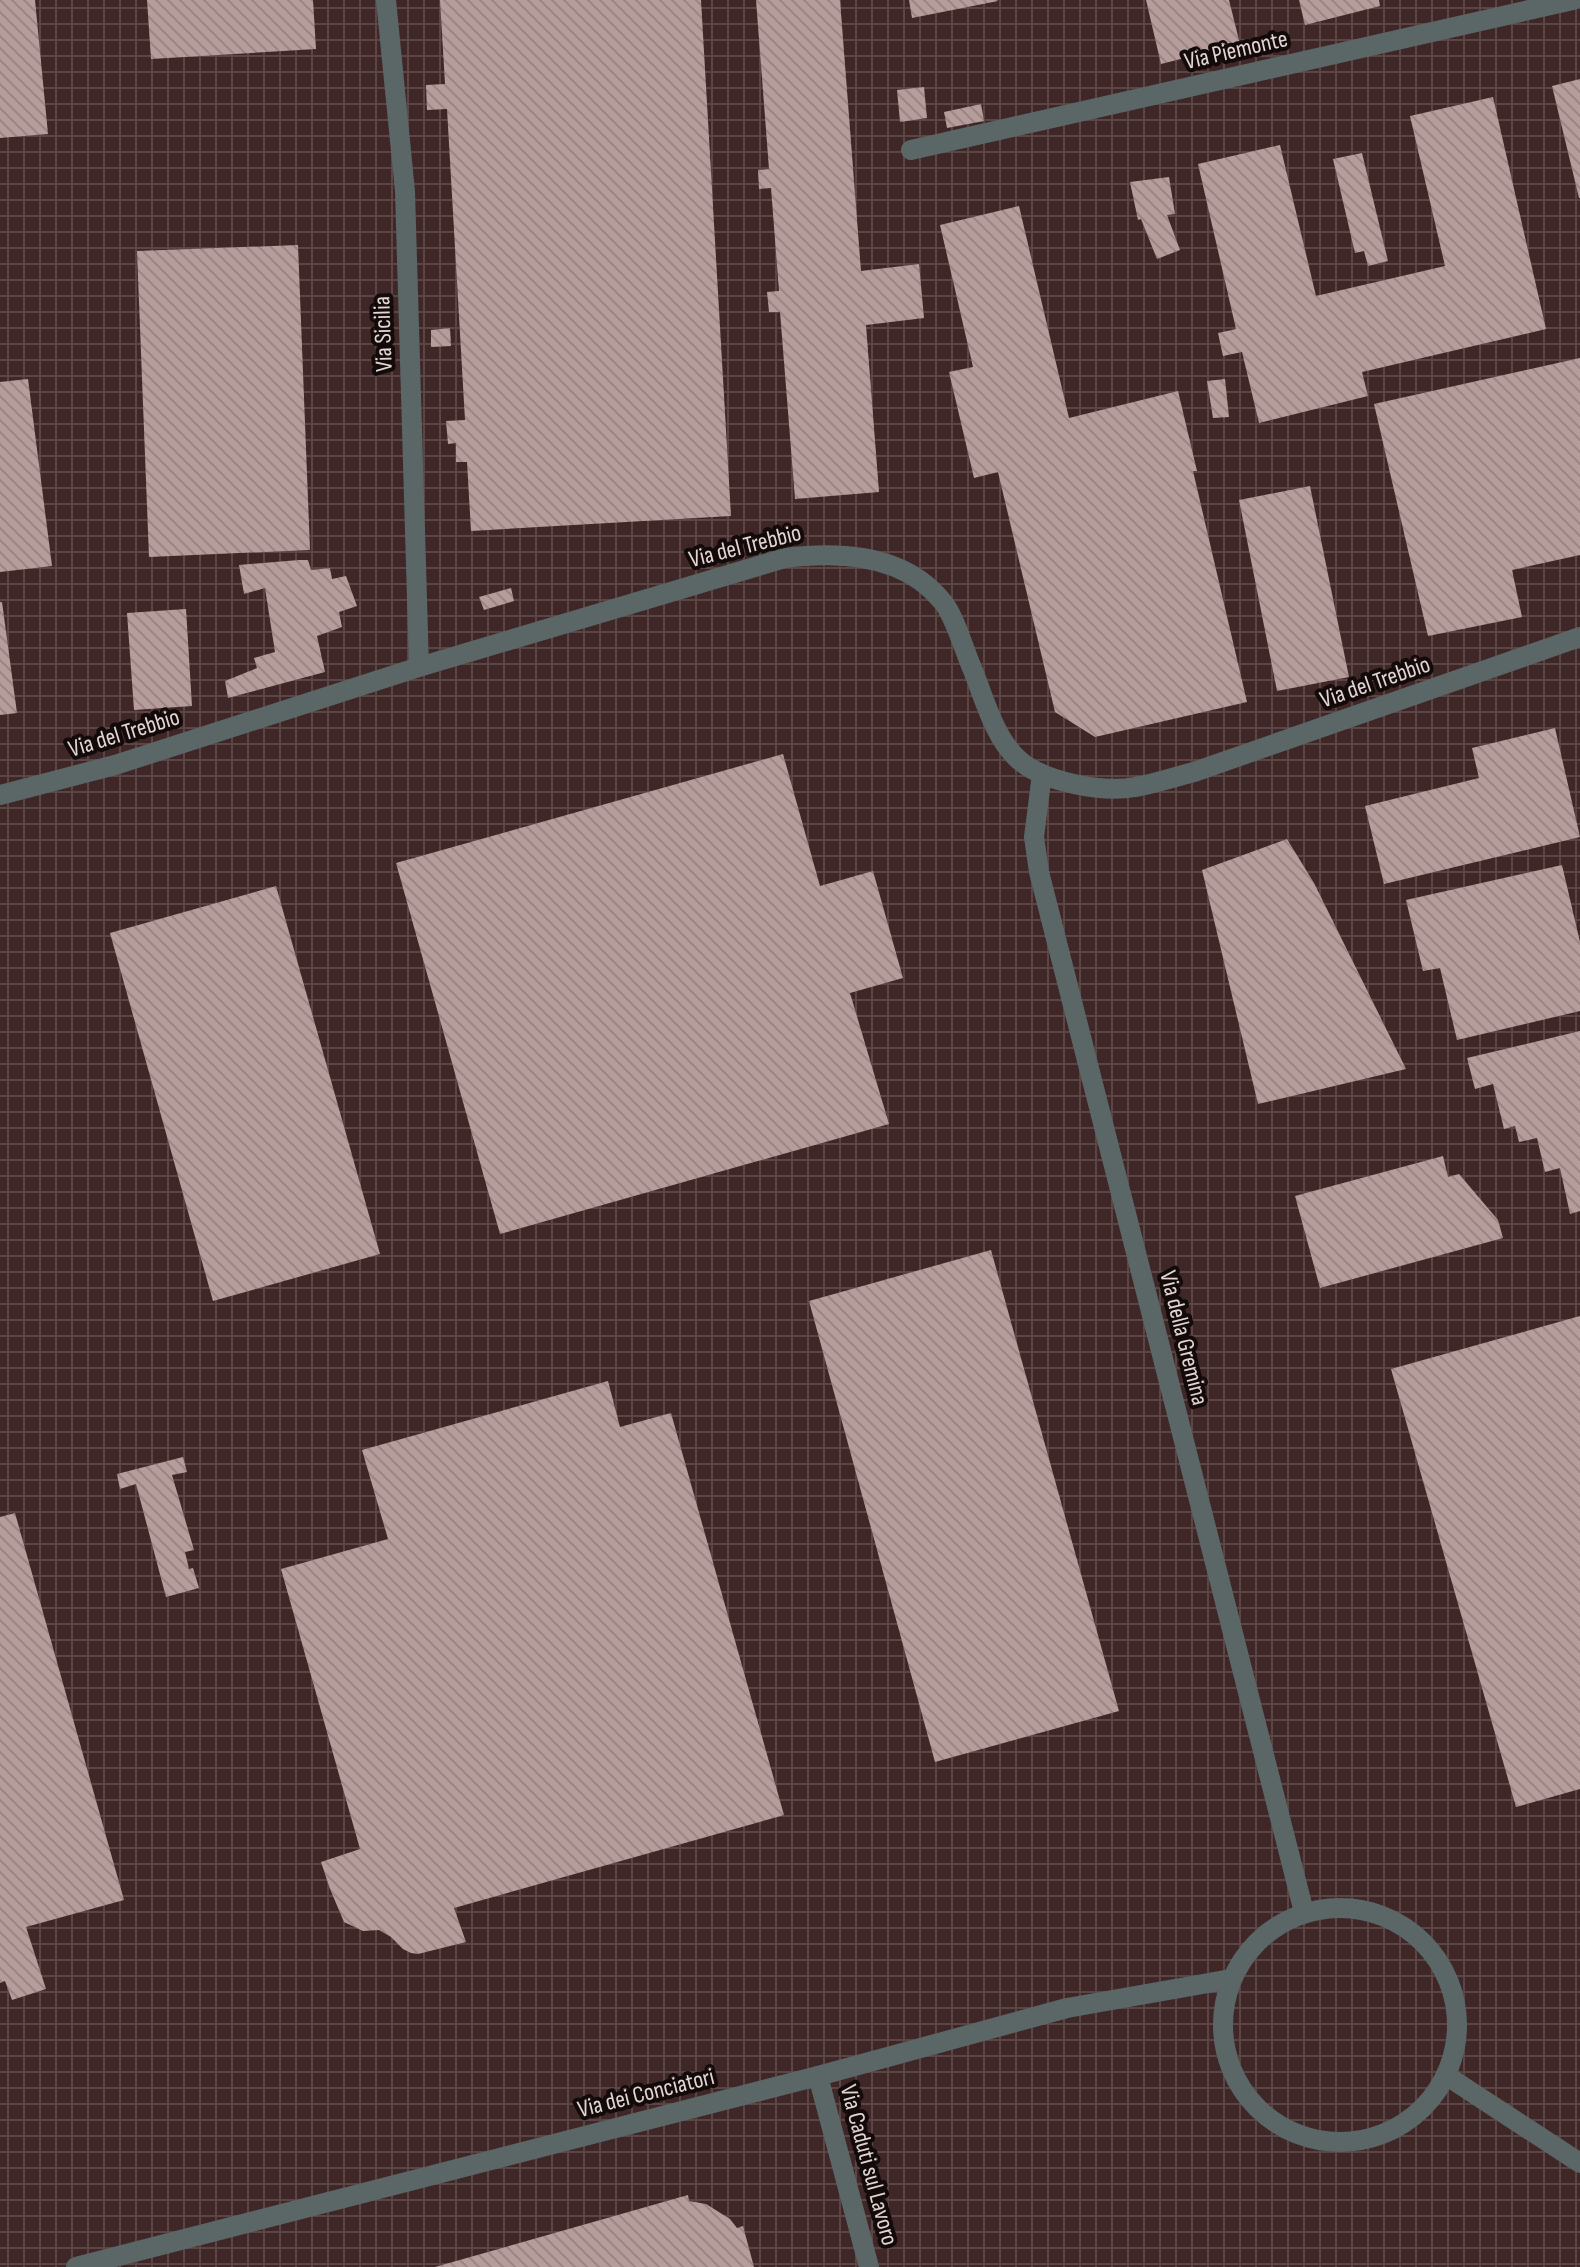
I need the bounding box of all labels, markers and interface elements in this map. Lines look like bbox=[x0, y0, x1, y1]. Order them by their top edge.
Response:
street label: Via Piemonte bbox=[1182, 24, 1290, 76]
street label: Via Sicilia bbox=[367, 296, 399, 372]
street label: Via del Trebbio bbox=[686, 518, 804, 574]
street label: Via del Trebbio bbox=[1316, 650, 1434, 714]
street label: Via del Trebbio bbox=[65, 702, 183, 764]
street label: Via della Gremina bbox=[1153, 1268, 1215, 1408]
street label: Via dei Conciatori bbox=[575, 2062, 717, 2124]
street label: Via Caduti sul Lavoro bbox=[834, 2082, 904, 2248]

